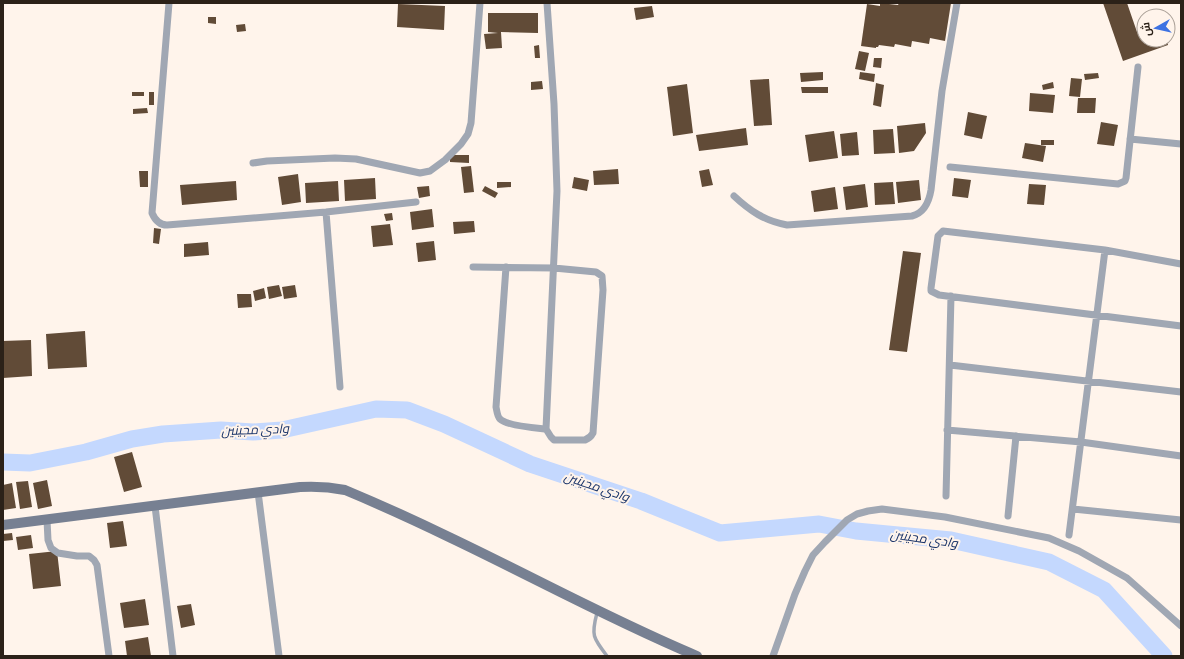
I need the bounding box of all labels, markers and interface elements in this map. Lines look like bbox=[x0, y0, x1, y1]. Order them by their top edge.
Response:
north arrow bbox=[1136, 8, 1176, 48]
text: ش bbox=[1137, 21, 1154, 37]
water label: وادي مجينين bbox=[221, 419, 290, 441]
water label: وادي مجينين bbox=[561, 466, 633, 508]
water label: وادي مجينين bbox=[889, 524, 960, 554]

